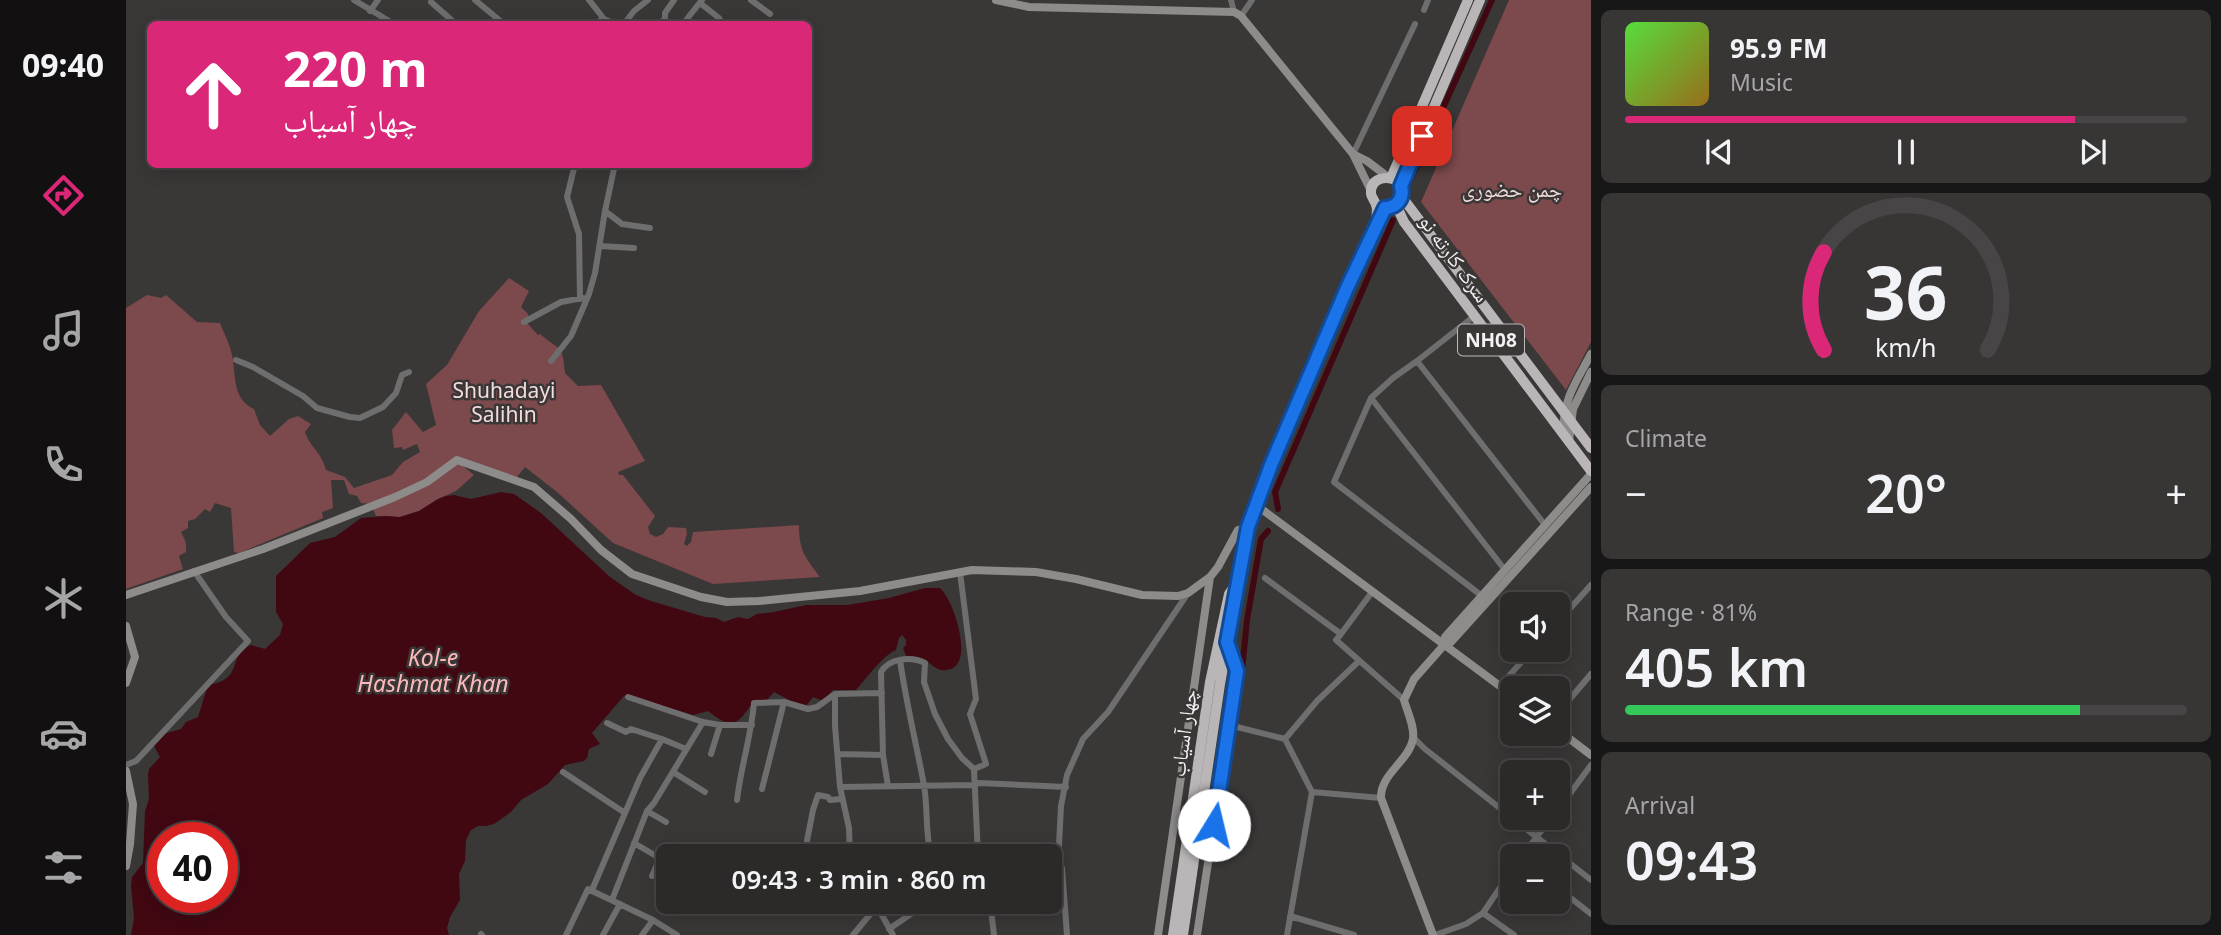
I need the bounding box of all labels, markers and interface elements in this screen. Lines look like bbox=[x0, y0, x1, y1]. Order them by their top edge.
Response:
text: 95.9 FM bbox=[1730, 30, 1827, 66]
text: 220 m bbox=[283, 35, 428, 101]
text: 09:40 bbox=[22, 43, 104, 86]
icon: ahead bbox=[168, 49, 259, 140]
text: Music bbox=[1730, 66, 1793, 98]
text: چهار آسیاب bbox=[283, 98, 417, 141]
pin bbox=[1392, 106, 1452, 166]
icon: arrive bbox=[1403, 117, 1441, 155]
icon: previous bbox=[1700, 133, 1738, 171]
icon: pause bbox=[1887, 133, 1925, 171]
icon: next bbox=[2074, 133, 2112, 171]
icon: directions bbox=[39, 171, 88, 220]
park label: چمن حضوری bbox=[1462, 175, 1562, 203]
street label: سرک کارته نو bbox=[1413, 208, 1497, 308]
text: 36 bbox=[1864, 243, 1948, 342]
icon: music bbox=[39, 306, 88, 355]
road number: NH08 bbox=[1458, 324, 1524, 356]
text: km/h bbox=[1875, 330, 1937, 364]
park label: Shuhadayi Salihin bbox=[452, 376, 556, 428]
text: Climate bbox=[1625, 422, 1707, 454]
icon: phone bbox=[39, 440, 88, 489]
text: 20° bbox=[1865, 457, 1947, 528]
text: − bbox=[1625, 467, 1647, 519]
text: + bbox=[2165, 467, 2187, 519]
icon: climate bbox=[39, 574, 88, 623]
map controls bbox=[1500, 592, 1570, 914]
button: sound bbox=[1500, 592, 1570, 662]
text: Range · 81% bbox=[1625, 596, 1757, 628]
text: 405 km bbox=[1625, 631, 1808, 702]
water label: Kol-e Hashmat Khan bbox=[357, 641, 509, 699]
button: layers bbox=[1500, 676, 1570, 746]
street label: چهار آسیاب bbox=[1163, 687, 1203, 779]
icon: car bbox=[39, 709, 88, 758]
button: + bbox=[1500, 760, 1570, 830]
position arrow bbox=[1177, 788, 1251, 862]
text: Arrival bbox=[1625, 789, 1695, 821]
speed limit sign: 40 bbox=[147, 822, 238, 913]
text: 09:43 bbox=[1625, 824, 1758, 895]
icon: filters bbox=[39, 843, 88, 892]
button: − bbox=[1500, 844, 1570, 914]
text: 09:43 · 3 min · 860 m bbox=[732, 861, 986, 897]

